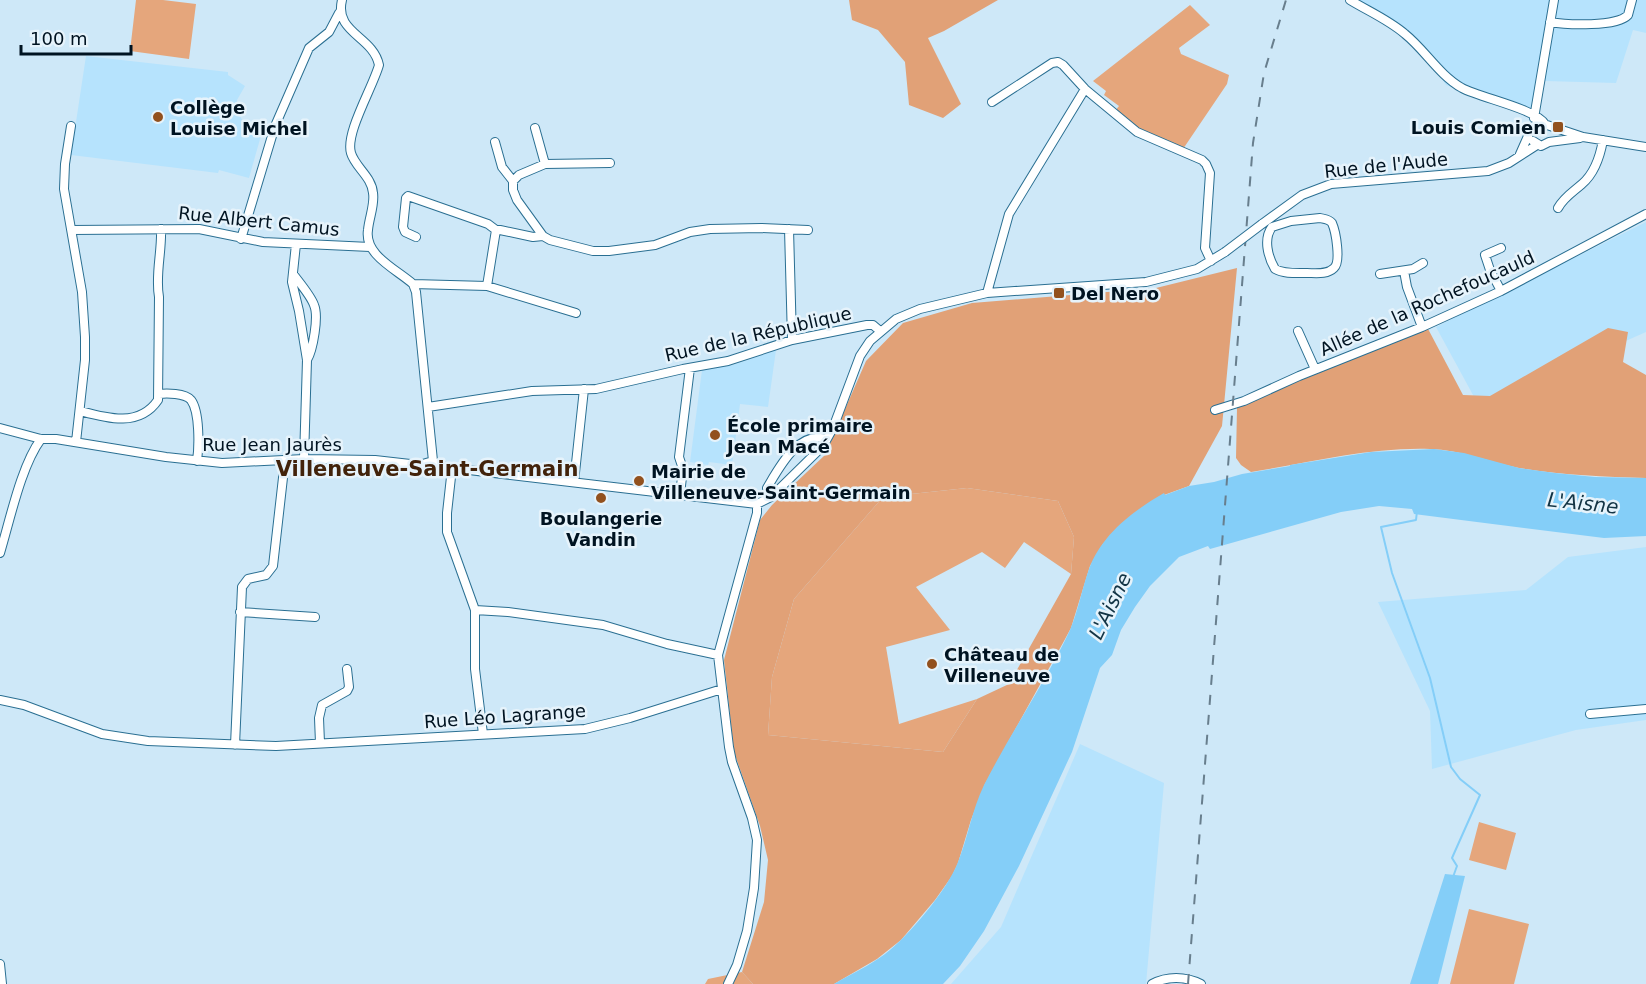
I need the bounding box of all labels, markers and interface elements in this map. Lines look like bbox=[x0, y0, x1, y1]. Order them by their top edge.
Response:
scale bar bbox=[21, 18, 130, 56]
text: 100 m bbox=[30, 28, 88, 49]
place label: Collège Louise Michel bbox=[170, 97, 308, 139]
marker: Collège Louise Michel bbox=[151, 110, 165, 124]
place label: Louis Comien bbox=[1411, 117, 1546, 138]
marker: Louis Comien bbox=[1551, 120, 1565, 134]
street label: Rue de l'Aude bbox=[1323, 148, 1449, 182]
street label: Rue Albert Camus bbox=[177, 202, 341, 240]
street label: Allée de la Rochefoucauld bbox=[1316, 246, 1538, 360]
place label: Del Nero bbox=[1071, 283, 1159, 304]
marker: Del Nero bbox=[1052, 286, 1066, 300]
street label: Rue de la République bbox=[663, 302, 853, 366]
place label: École primaire Jean Macé bbox=[725, 415, 873, 457]
marker: École primaire Jean Macé bbox=[708, 428, 722, 442]
street label: Rue Jean Jaurès bbox=[202, 434, 342, 455]
district label: Villeneuve-Saint-Germain bbox=[276, 457, 578, 481]
place label: Mairie de Villeneuve-Saint-Germain bbox=[651, 461, 911, 503]
marker: Mairie de Villeneuve-Saint-Germain bbox=[632, 474, 646, 488]
water label: L'Aisne bbox=[1546, 487, 1620, 519]
marker: Boulangerie Vandin bbox=[594, 491, 608, 505]
place label: Boulangerie Vandin bbox=[540, 508, 662, 550]
water label: L'Aisne bbox=[1084, 569, 1136, 643]
place label: Château de Villeneuve bbox=[944, 644, 1059, 686]
marker: Château de Villeneuve bbox=[925, 657, 939, 671]
street label: Rue Léo Lagrange bbox=[423, 700, 587, 732]

